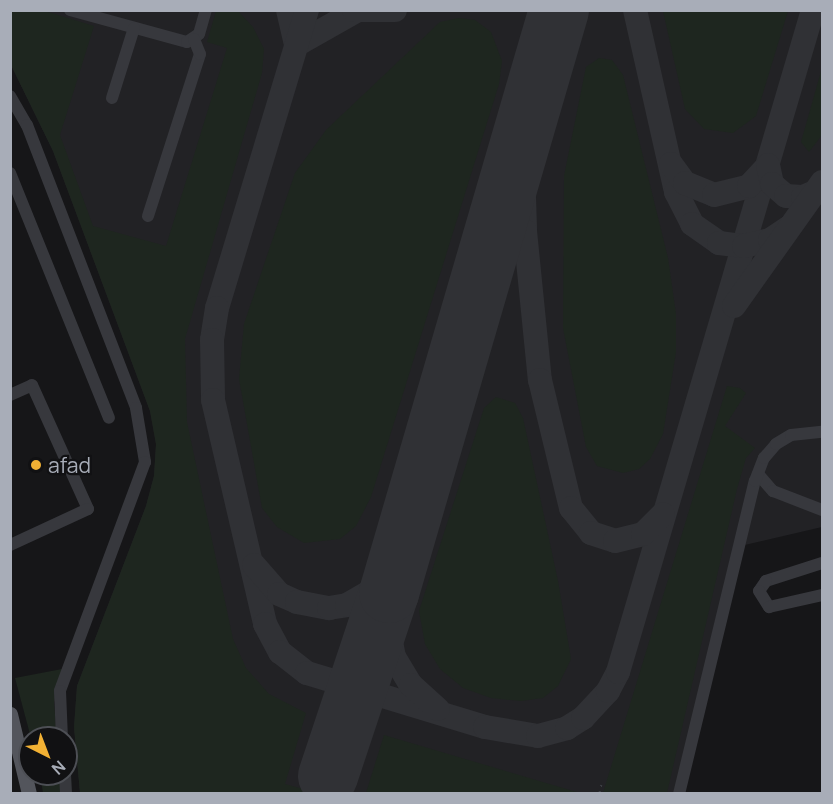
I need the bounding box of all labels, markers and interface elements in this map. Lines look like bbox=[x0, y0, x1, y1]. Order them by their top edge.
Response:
place label: afad bbox=[48, 452, 91, 478]
marker: afad bbox=[29, 458, 43, 472]
north arrow bbox=[18, 726, 78, 786]
text: N bbox=[47, 756, 70, 780]

